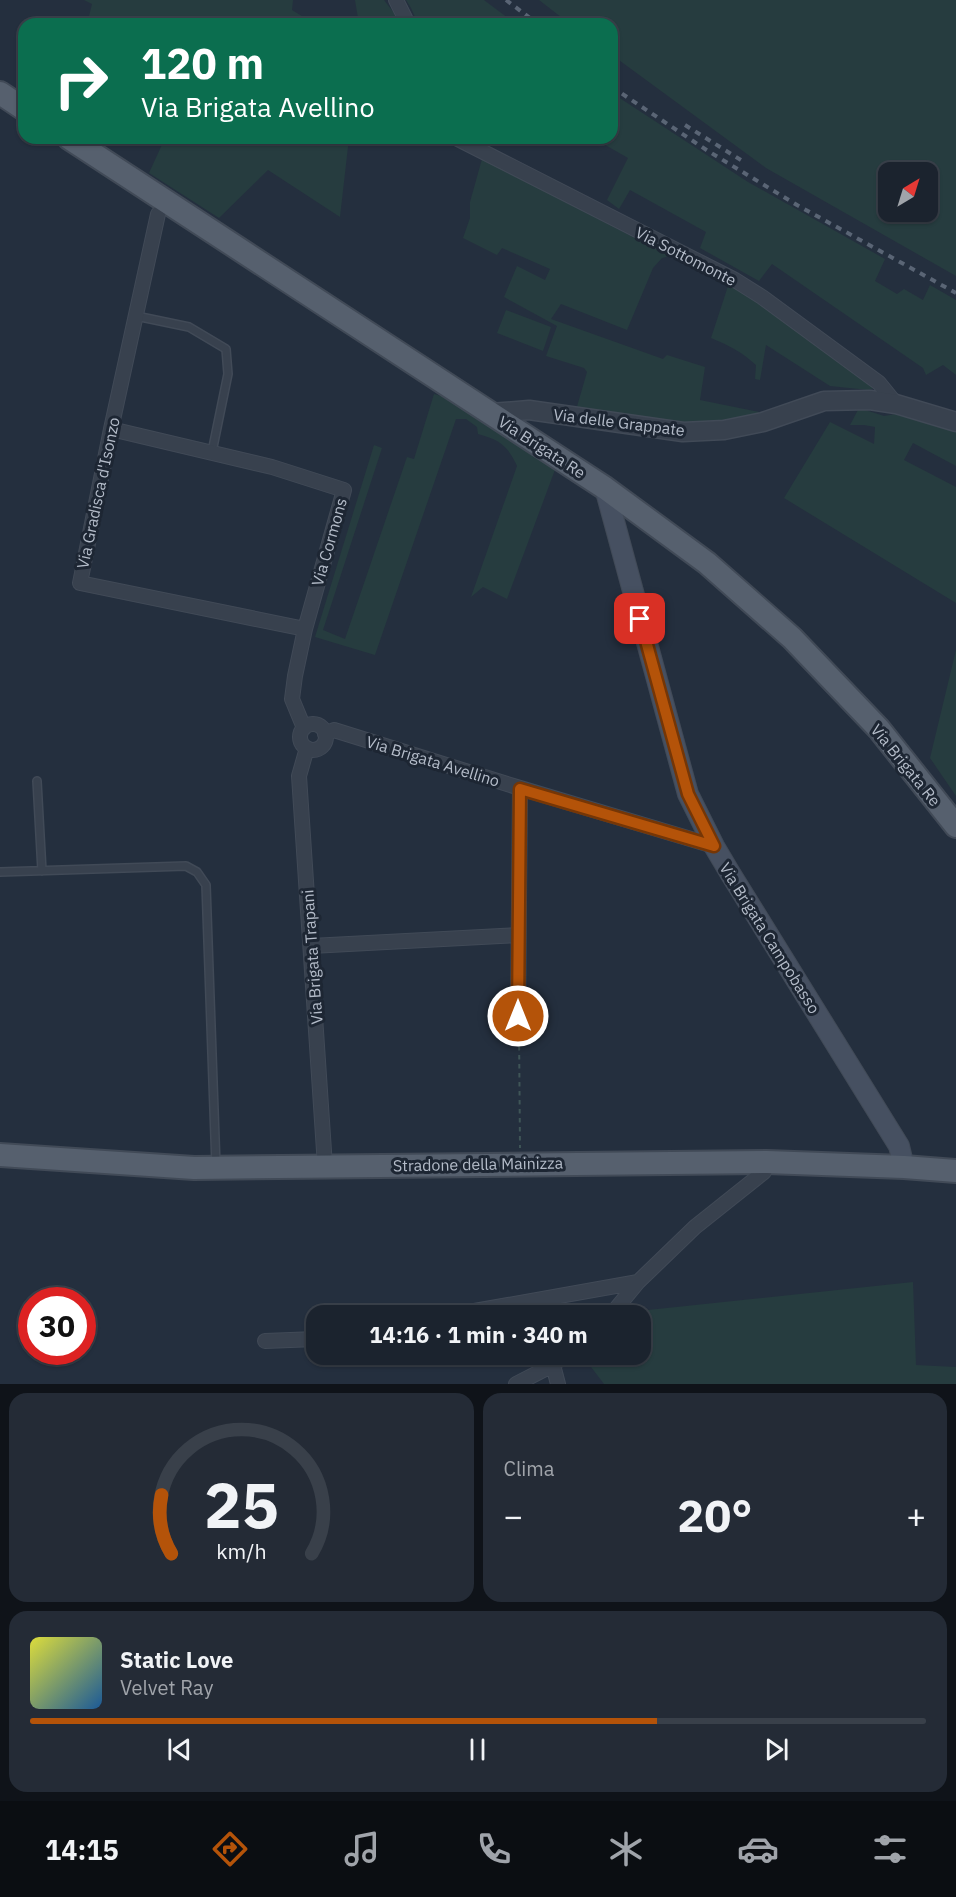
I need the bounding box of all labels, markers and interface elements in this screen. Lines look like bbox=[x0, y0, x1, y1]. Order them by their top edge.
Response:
text: 120 m bbox=[141, 36, 264, 91]
icon: right bbox=[42, 42, 120, 120]
text: Via Brigata Avellino bbox=[141, 89, 375, 124]
north arrow bbox=[878, 162, 938, 222]
map controls bbox=[878, 162, 938, 222]
street label: Via Sottomonte bbox=[632, 222, 740, 290]
street label: Via delle Grappate bbox=[552, 404, 686, 440]
street label: Via Brigata Re bbox=[495, 411, 590, 483]
street label: Via Gradisca d'Isonzo bbox=[72, 415, 124, 571]
street label: Via Cormons bbox=[307, 496, 351, 588]
pin bbox=[614, 593, 665, 644]
icon: arrive bbox=[623, 602, 656, 635]
street label: Via Brigata Re bbox=[867, 720, 945, 810]
street label: Via Brigata Avellino bbox=[364, 731, 502, 791]
street label: Via Brigata Campobasso bbox=[715, 859, 825, 1017]
street label: Via Brigata Trapani bbox=[297, 889, 327, 1025]
position arrow bbox=[486, 984, 550, 1048]
street label: Stradone della Mainizza bbox=[393, 1153, 564, 1175]
speed limit sign: 30 bbox=[18, 1287, 96, 1365]
text: 14:16 · 1 min · 340 m bbox=[369, 1320, 588, 1349]
text: Clima bbox=[504, 1455, 555, 1482]
text: 25 bbox=[204, 1464, 279, 1545]
text: 20° bbox=[677, 1486, 752, 1544]
text: − bbox=[504, 1494, 523, 1537]
text: + bbox=[906, 1494, 926, 1537]
text: km/h bbox=[216, 1538, 266, 1566]
text: Static Love bbox=[120, 1645, 233, 1674]
text: Velvet Ray bbox=[120, 1674, 213, 1701]
icon: previous bbox=[163, 1733, 196, 1766]
icon: pause bbox=[461, 1733, 494, 1766]
icon: next bbox=[760, 1733, 793, 1766]
icon: directions bbox=[209, 1828, 251, 1870]
icon: music bbox=[341, 1828, 383, 1870]
icon: phone bbox=[473, 1828, 515, 1870]
icon: climate bbox=[605, 1828, 647, 1870]
icon: car bbox=[737, 1828, 779, 1870]
icon: filters bbox=[869, 1828, 911, 1870]
text: 14:15 bbox=[45, 1832, 119, 1867]

